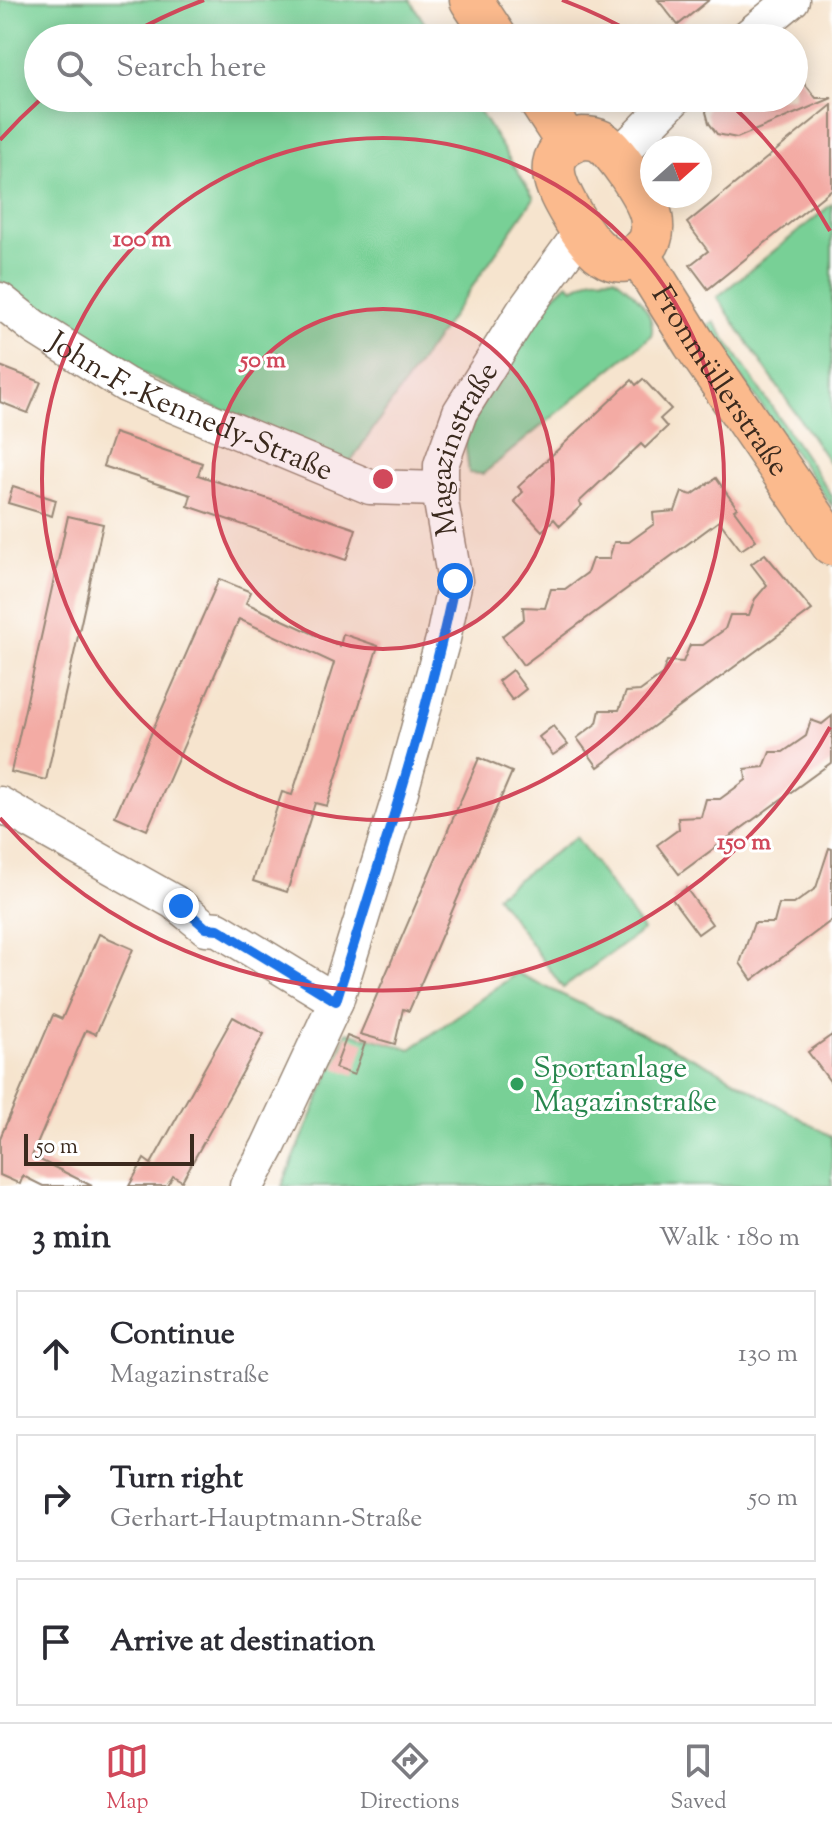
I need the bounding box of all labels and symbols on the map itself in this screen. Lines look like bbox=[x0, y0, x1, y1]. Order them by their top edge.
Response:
north arrow bbox=[640, 136, 712, 208]
text: 100 m bbox=[113, 223, 171, 257]
street label: Fronmüllerstraße bbox=[639, 278, 799, 486]
street label: John-F.-Kennedy-Straße bbox=[38, 321, 339, 493]
text: 50 m bbox=[238, 344, 286, 378]
street label: Magazinstraße bbox=[421, 354, 510, 539]
centre of rings bbox=[369, 465, 397, 493]
route start bbox=[437, 563, 473, 599]
text: 150 m bbox=[717, 826, 771, 860]
route end bbox=[163, 888, 199, 924]
place label: Sportanlage Magazinstraße bbox=[533, 1048, 717, 1125]
marker: Sportanlage Magazinstraße bbox=[508, 1075, 526, 1093]
scale bar bbox=[24, 1130, 194, 1166]

